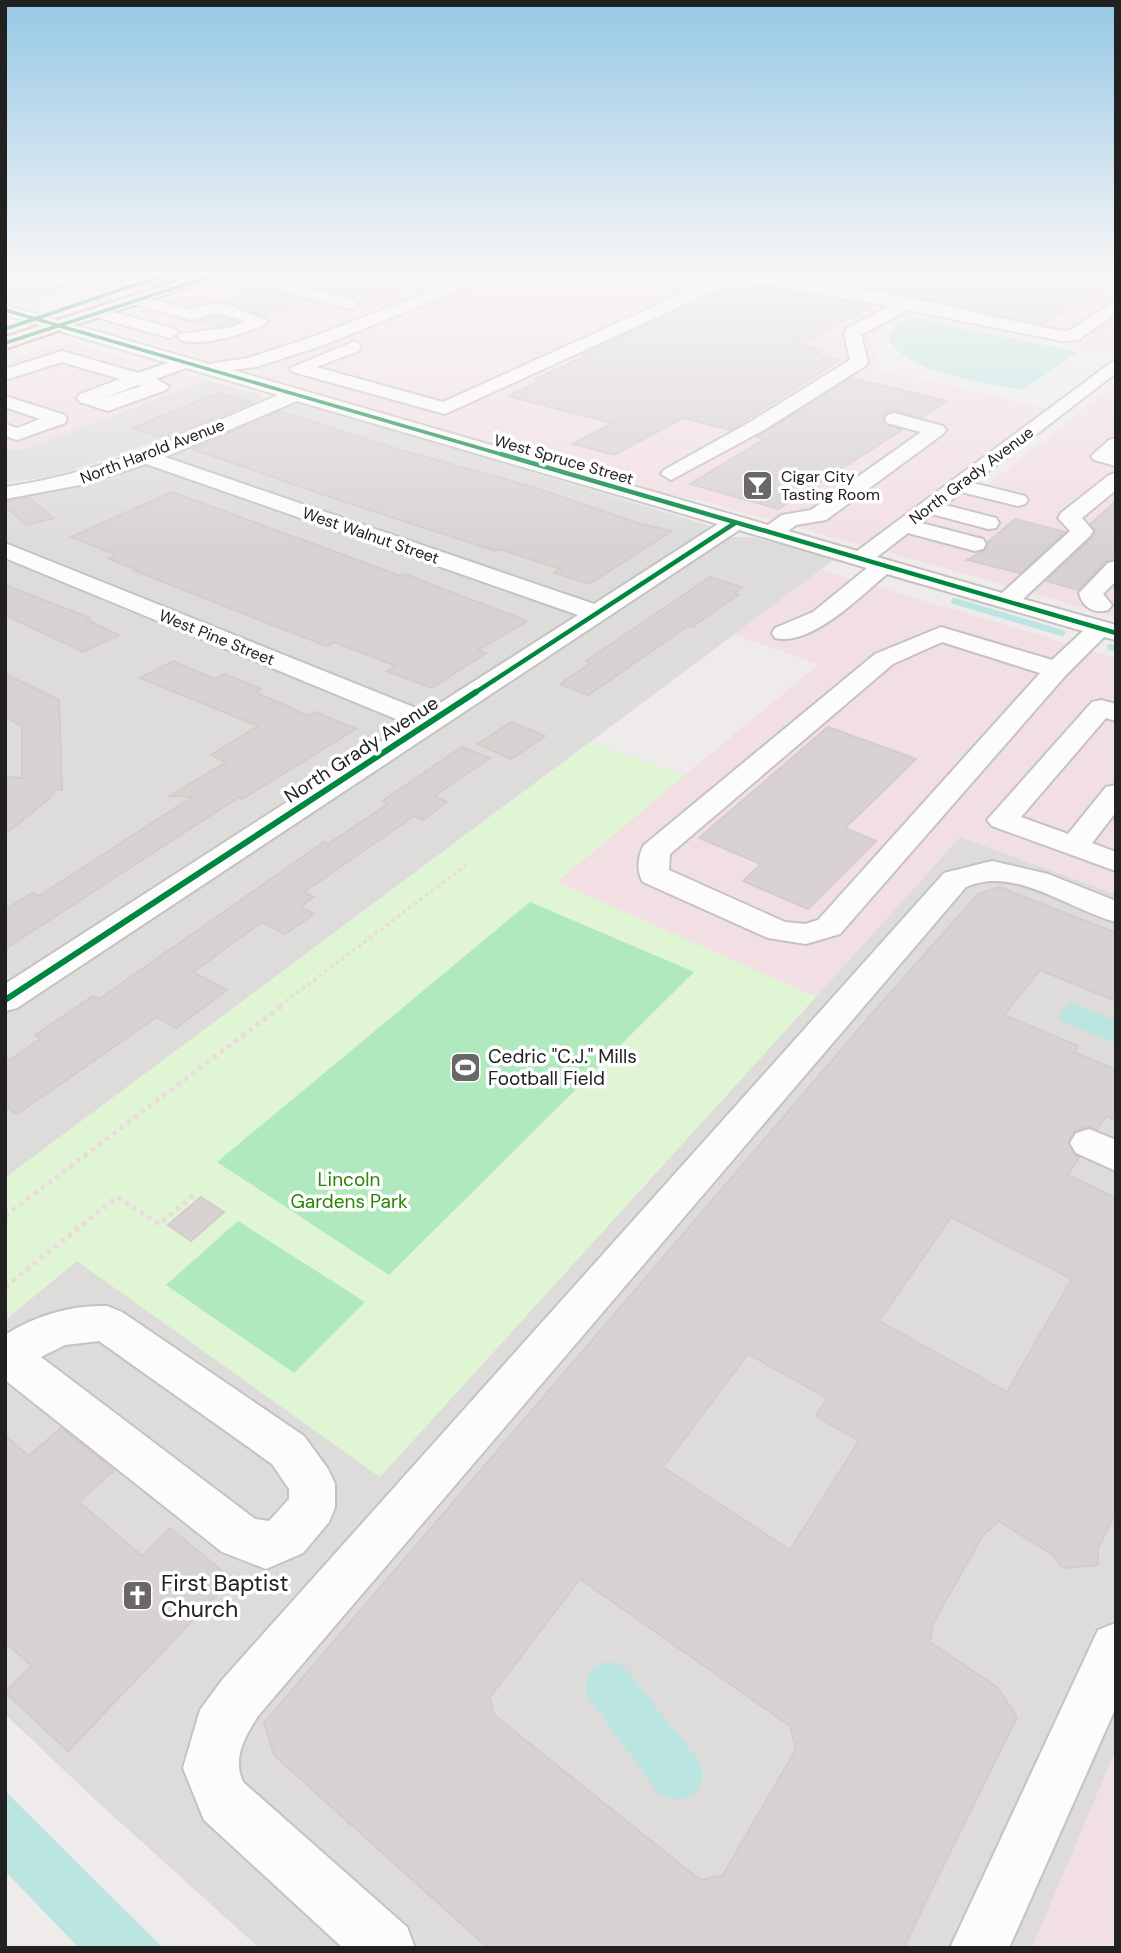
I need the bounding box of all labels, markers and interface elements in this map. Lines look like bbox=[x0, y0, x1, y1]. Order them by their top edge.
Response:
street label: North Harold Avenue bbox=[77, 414, 227, 489]
street label: North Grady Avenue bbox=[905, 422, 1038, 529]
street label: West Spruce Street bbox=[492, 430, 636, 489]
place label: Cigar City Tasting Room bbox=[781, 466, 880, 505]
bar icon: Cigar City Tasting Room bbox=[741, 468, 775, 502]
street label: West Walnut Street bbox=[300, 502, 442, 569]
street label: West Pine Street bbox=[156, 605, 278, 670]
street label: North Grady Avenue bbox=[280, 690, 443, 809]
place label: Cedric "C.J." Mills Football Field bbox=[488, 1044, 637, 1091]
sports icon: Cedric "C.J." Mills Football Field bbox=[448, 1050, 482, 1084]
park label: Lincoln Gardens Park bbox=[290, 1167, 408, 1214]
place label: First Baptist Church bbox=[161, 1568, 288, 1624]
church icon: First Baptist Church bbox=[121, 1579, 155, 1613]

